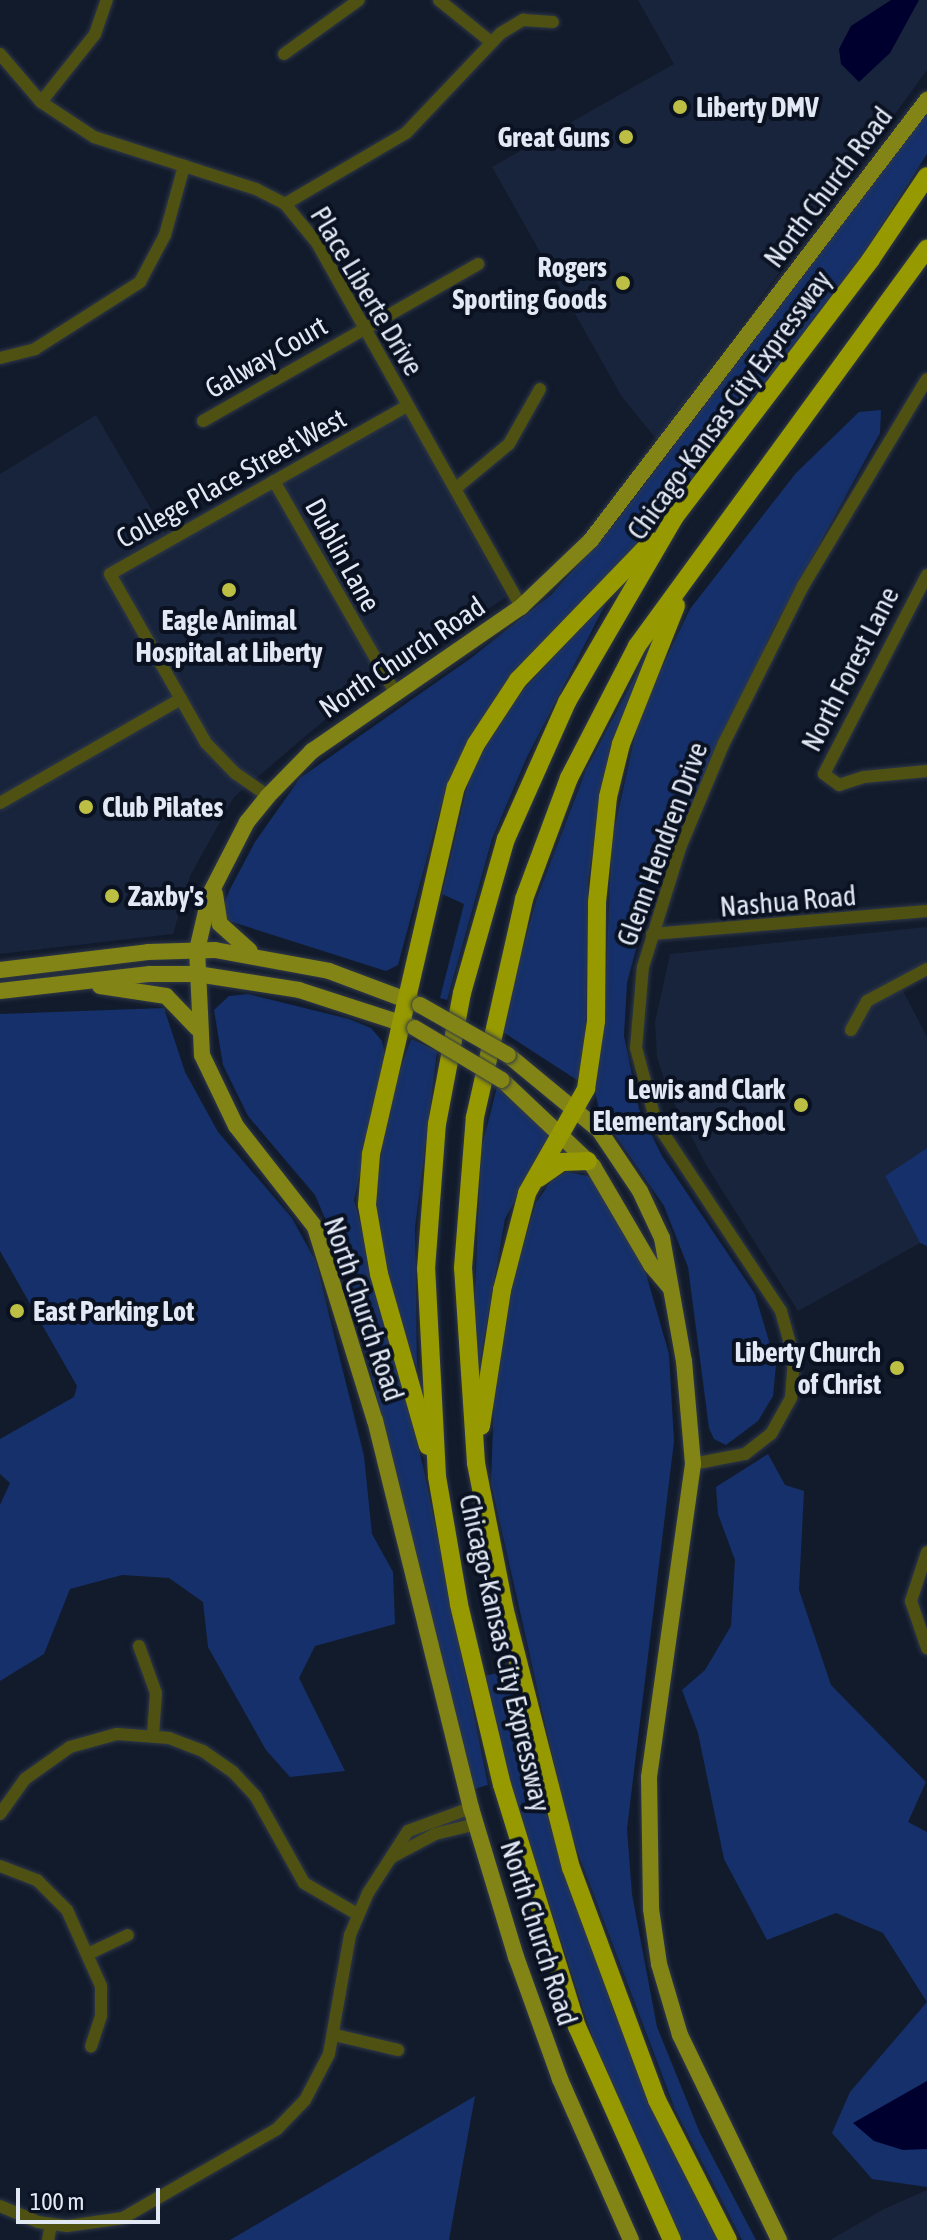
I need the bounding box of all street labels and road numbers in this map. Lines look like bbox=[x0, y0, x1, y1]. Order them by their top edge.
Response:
street label: North Church Road bbox=[757, 100, 899, 274]
street label: Place Liberte Drive bbox=[303, 200, 431, 382]
street label: Chicago-Kansas City Expressway bbox=[620, 264, 838, 546]
street label: Galway Court bbox=[199, 309, 333, 405]
street label: College Place Street West bbox=[110, 401, 352, 555]
street label: Dublin Lane bbox=[298, 493, 388, 617]
street label: North Forest Lane bbox=[794, 581, 906, 757]
street label: North Church Road bbox=[313, 589, 491, 725]
street label: Glenn Hendren Drive bbox=[610, 738, 714, 950]
street label: Nashua Road bbox=[718, 878, 858, 924]
street label: North Church Road bbox=[317, 1213, 411, 1405]
street label: Chicago-Kansas City Expressway bbox=[452, 1491, 558, 1815]
street label: North Church Road bbox=[493, 1836, 585, 2030]

